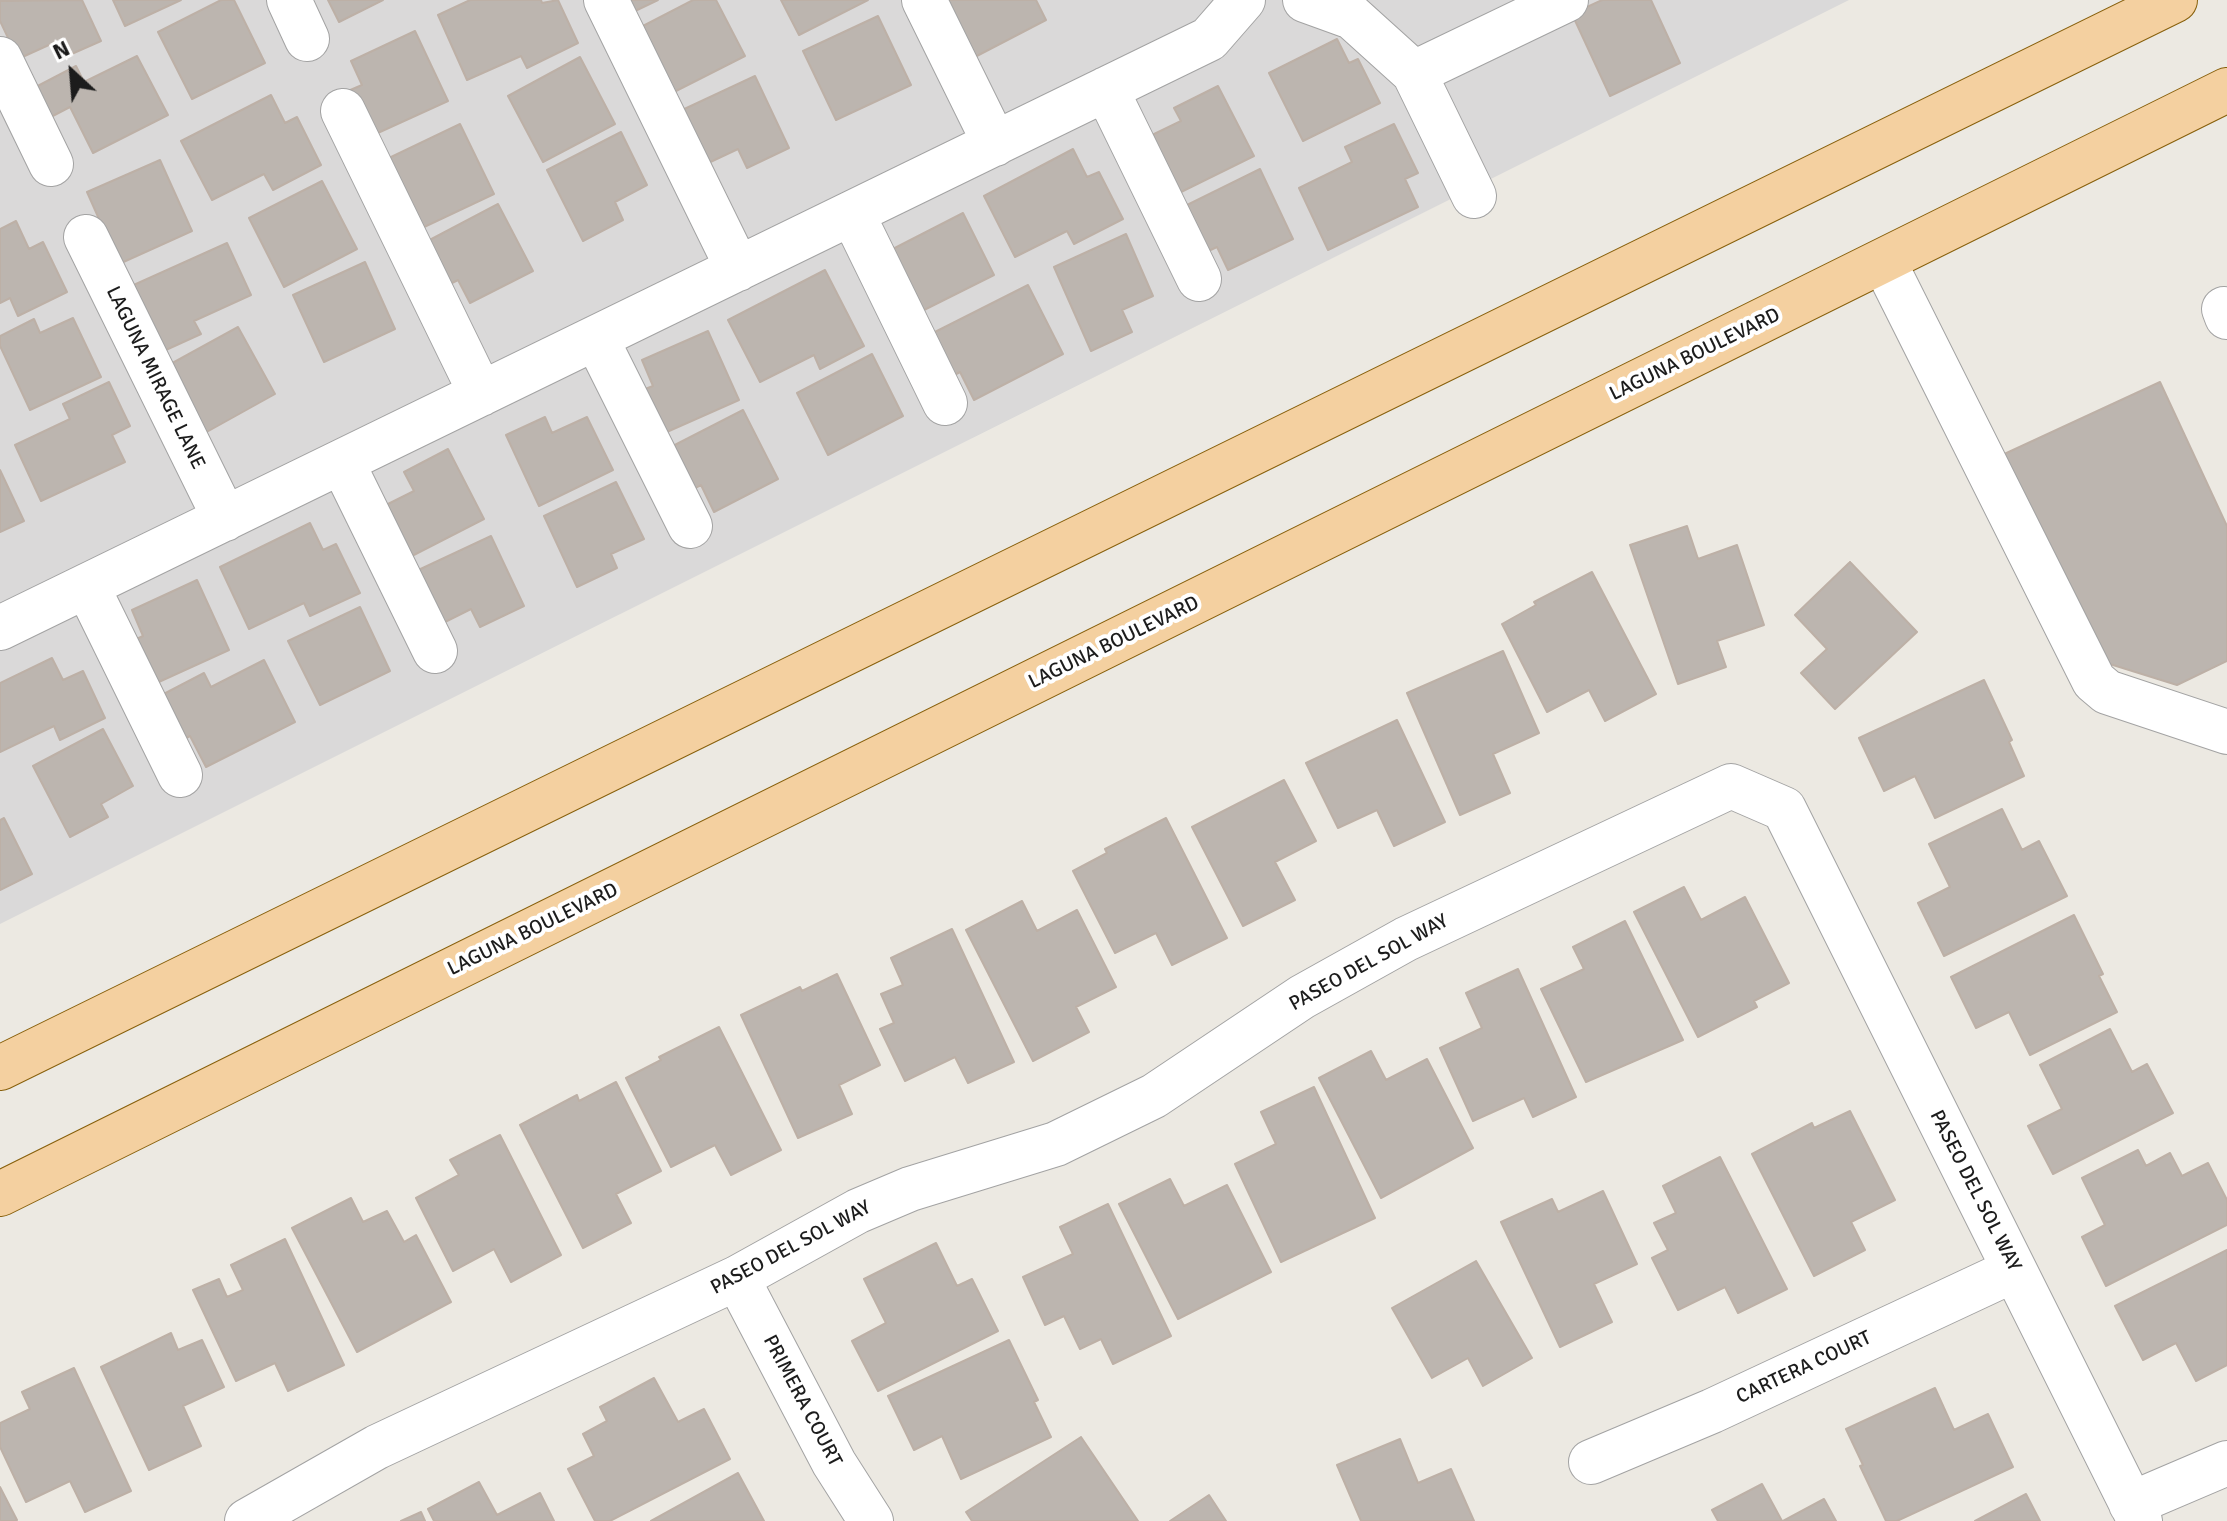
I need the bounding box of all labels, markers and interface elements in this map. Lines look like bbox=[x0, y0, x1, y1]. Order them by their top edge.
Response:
north arrow bbox=[32, 32, 112, 112]
text: N bbox=[48, 34, 74, 65]
street label: LAGUNA MIRAGE LANE bbox=[100, 283, 210, 473]
street label: LAGUNA BOULEVARD bbox=[1606, 303, 1784, 407]
street label: LAGUNA BOULEVARD bbox=[1025, 591, 1203, 695]
street label: LAGUNA BOULEVARD bbox=[444, 878, 622, 982]
street label: PASEO DEL SOL WAY bbox=[1285, 909, 1453, 1017]
street label: PASEO DEL SOL WAY bbox=[1924, 1106, 2026, 1276]
street label: PASEO DEL SOL WAY bbox=[707, 1196, 875, 1300]
street label: CARTERA COURT bbox=[1733, 1326, 1875, 1410]
street label: PRIMERA COURT bbox=[757, 1331, 847, 1471]

